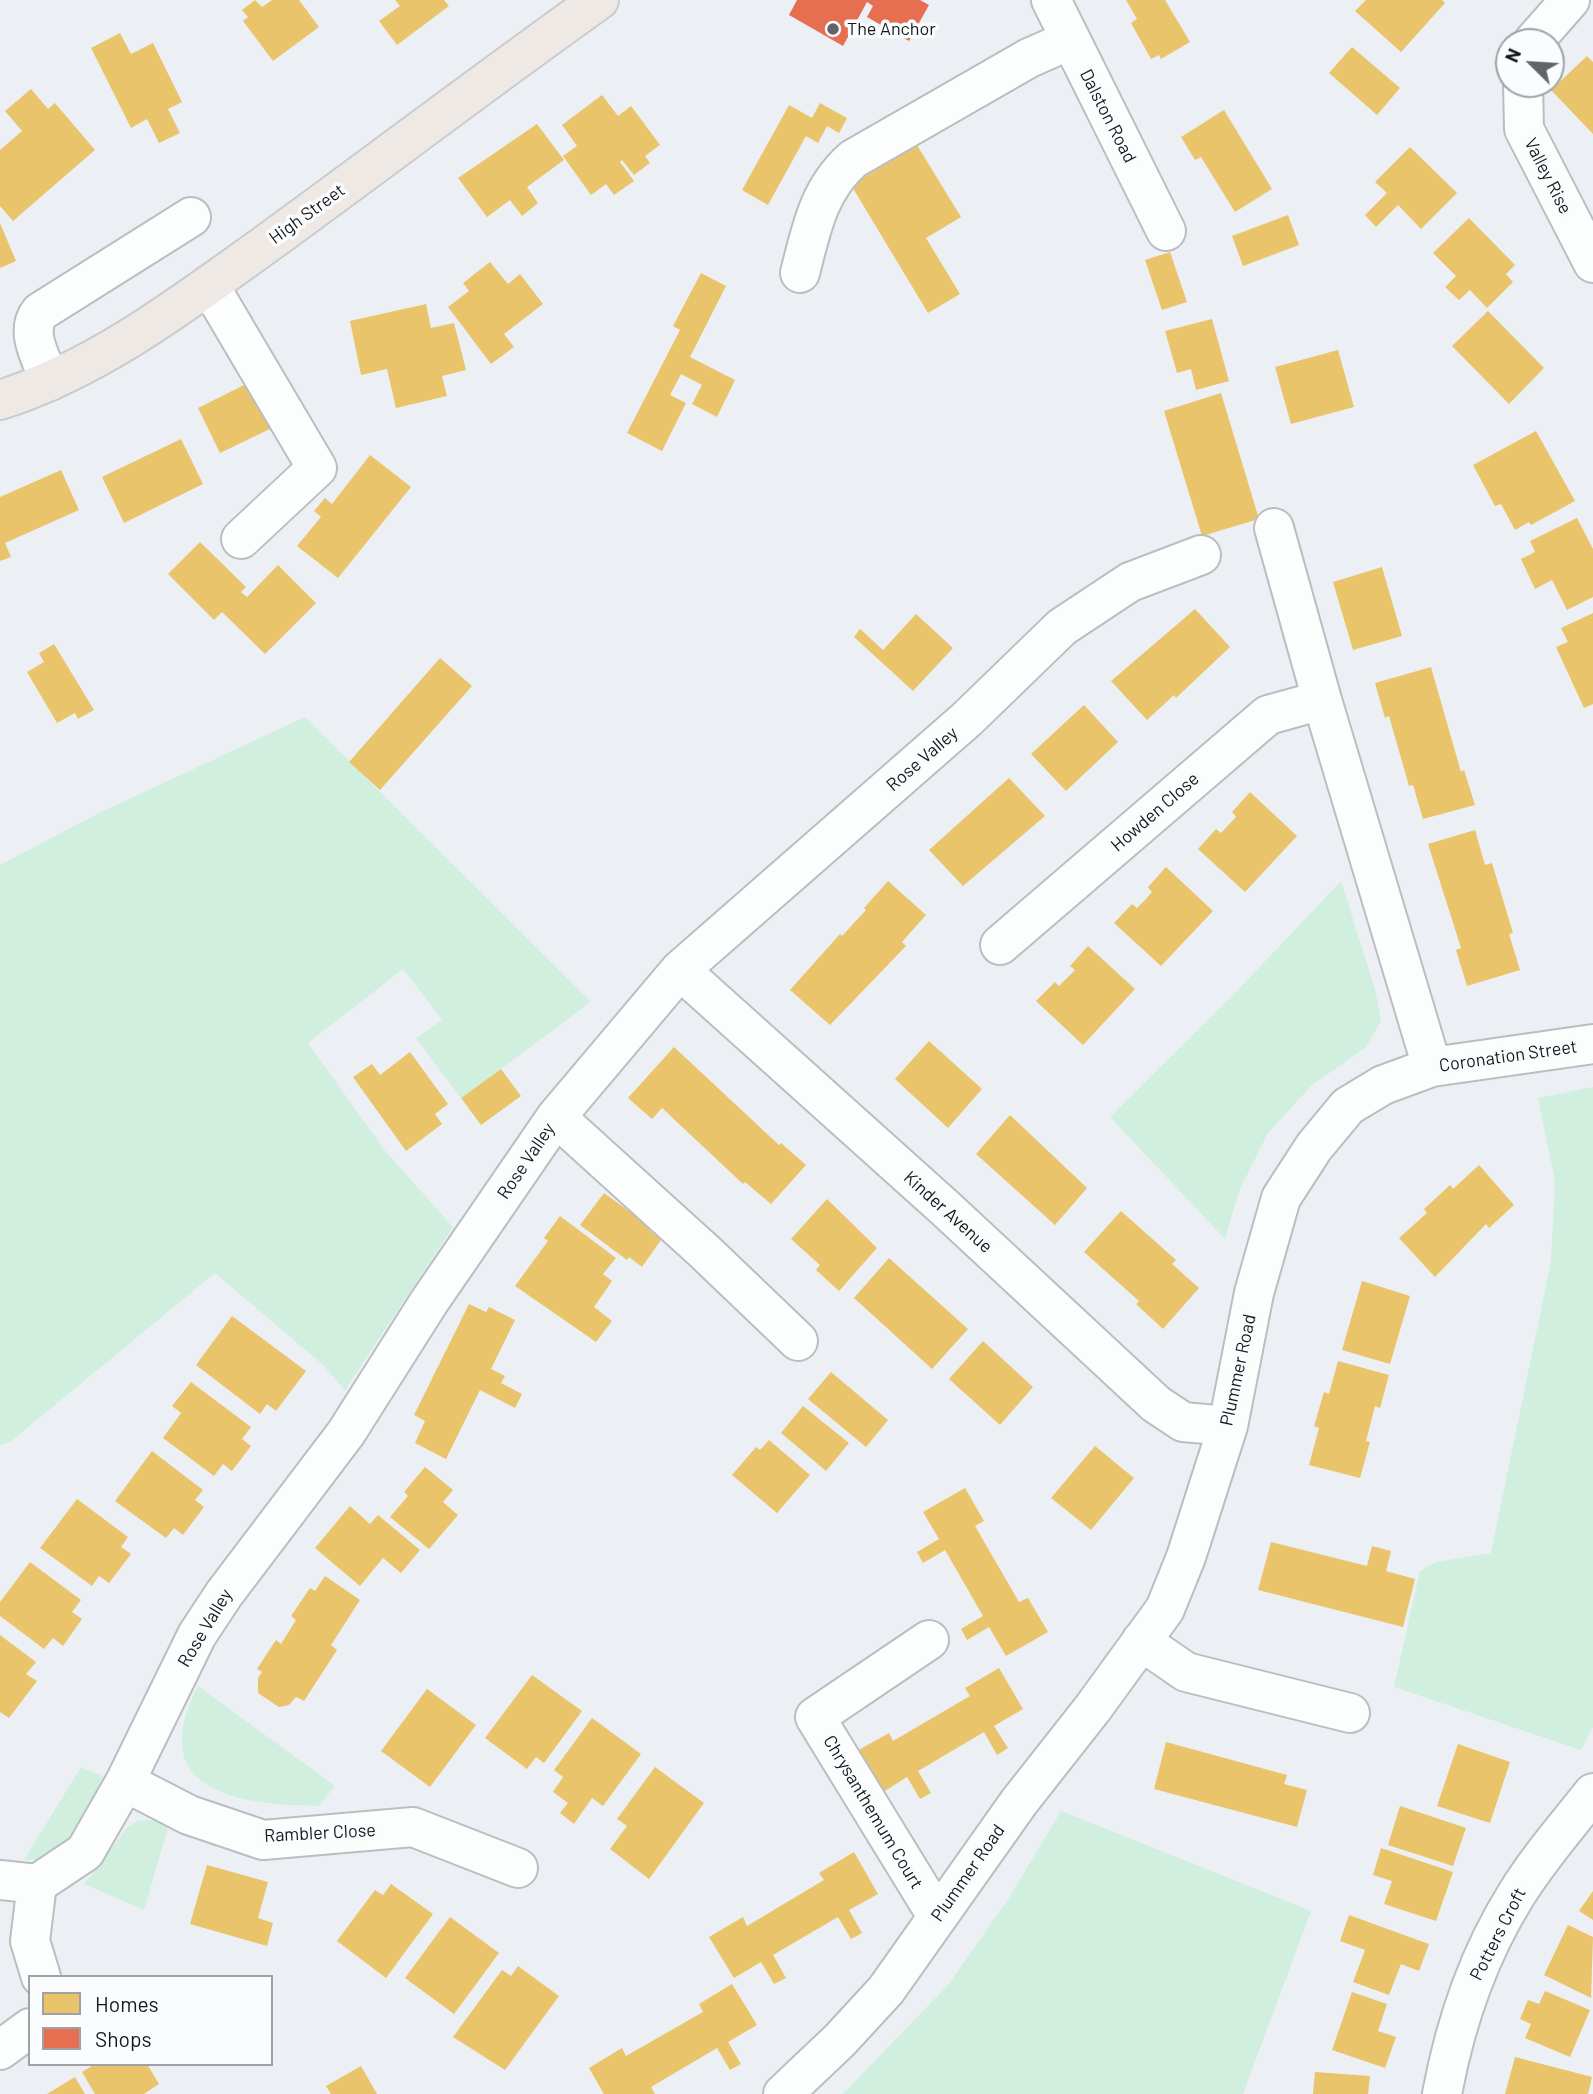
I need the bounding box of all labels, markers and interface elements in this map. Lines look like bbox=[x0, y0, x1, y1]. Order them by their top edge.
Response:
place label: The Anchor bbox=[847, 18, 936, 40]
marker: The Anchor bbox=[825, 21, 841, 37]
north arrow bbox=[1495, 28, 1565, 98]
text: N bbox=[1499, 45, 1525, 66]
street label: Dalston Road bbox=[1075, 66, 1141, 166]
street label: Valley Rise bbox=[1520, 134, 1576, 218]
street label: High Street bbox=[265, 179, 349, 249]
street label: Rose Valley bbox=[882, 722, 962, 796]
street label: Howden Close bbox=[1107, 768, 1203, 856]
street label: Coronation Street bbox=[1438, 1036, 1578, 1076]
street label: Rose Valley bbox=[493, 1119, 559, 1203]
street label: Kinder Avenue bbox=[899, 1167, 997, 1257]
street label: Plummer Road bbox=[1216, 1312, 1260, 1428]
street label: Rose Valley bbox=[173, 1585, 237, 1671]
street label: Chrysanthemum Court bbox=[819, 1731, 927, 1893]
street label: Rambler Close bbox=[264, 1819, 376, 1847]
street label: Plummer Road bbox=[927, 1820, 1009, 1926]
street label: Potters Croft bbox=[1465, 1884, 1531, 1984]
legend bbox=[28, 1975, 273, 2066]
text: Homes bbox=[95, 1991, 159, 2016]
text: Shops bbox=[95, 2026, 152, 2051]

